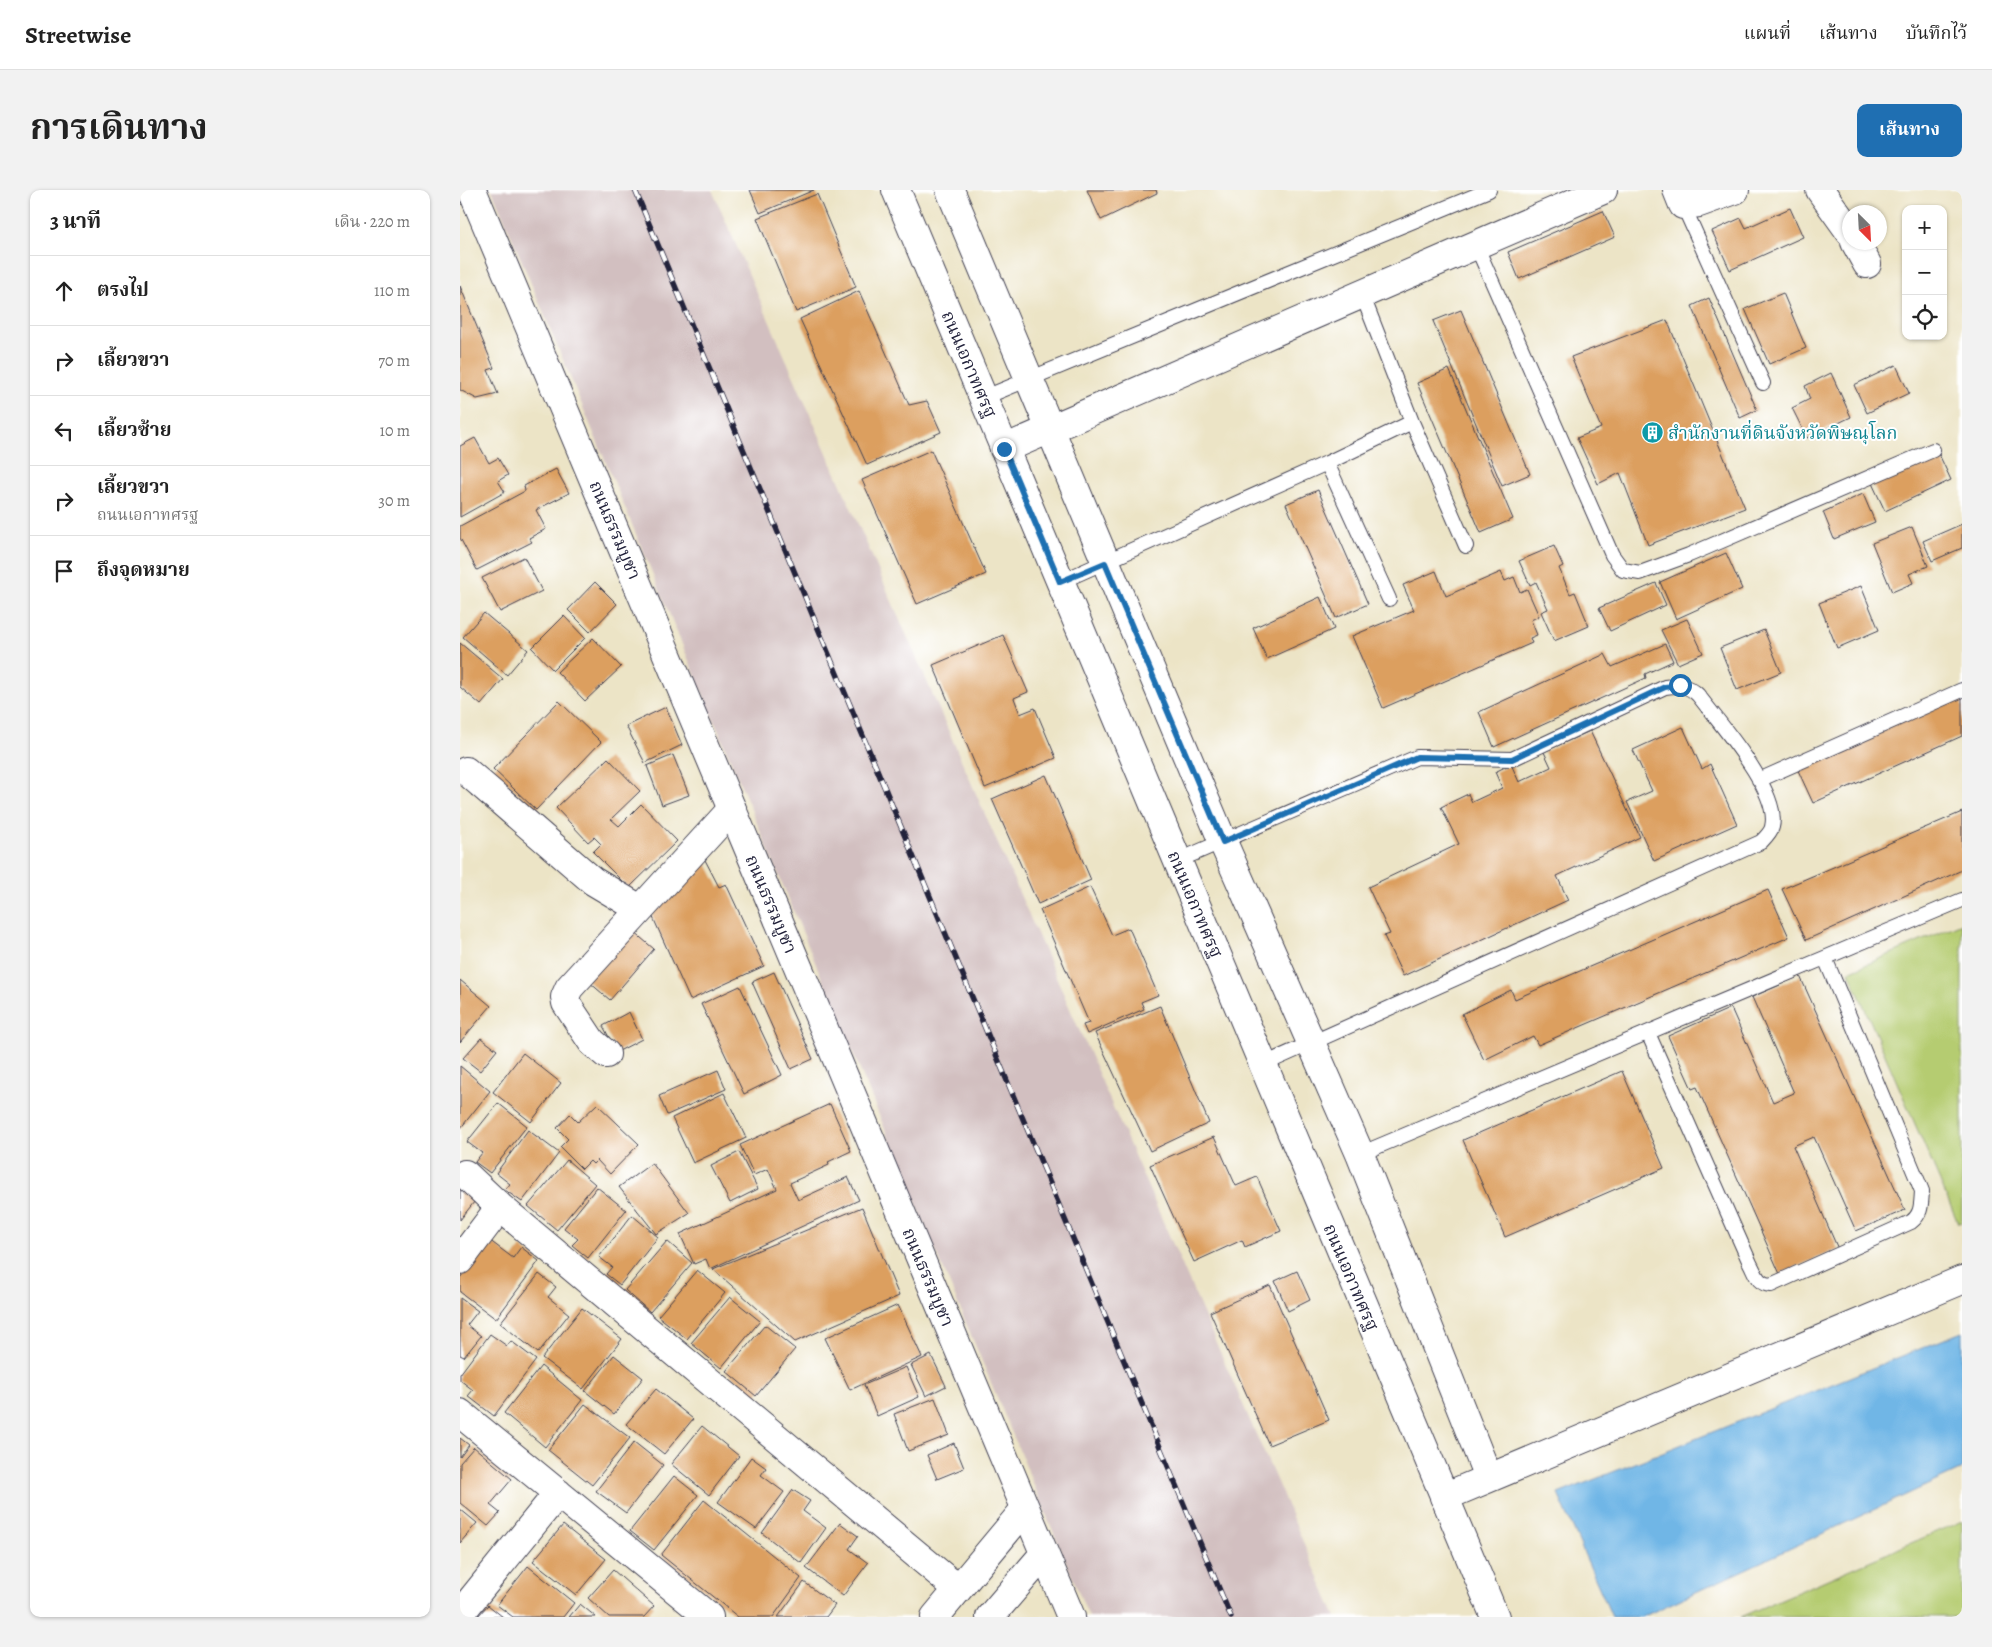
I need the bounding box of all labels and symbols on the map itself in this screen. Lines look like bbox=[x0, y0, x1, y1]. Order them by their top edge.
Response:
north arrow bbox=[1842, 205, 1887, 250]
street label: ถนนเอกาทศรฐ bbox=[936, 307, 1002, 421]
place label: สำนักงานที่ดินจังหวัดพิษณุโลก bbox=[1668, 419, 1898, 445]
building icon: สำนักงานที่ดินจังหวัดพิษณุโลก bbox=[1640, 421, 1664, 445]
route end bbox=[993, 438, 1016, 461]
street label: ถนนธรรมบูชา bbox=[583, 477, 647, 583]
route start bbox=[1669, 674, 1692, 697]
street label: ถนนเอกาทศรฐ bbox=[1162, 847, 1228, 961]
street label: ถนนธรรมบูชา bbox=[739, 851, 803, 957]
street label: ถนนเอกาทศรฐ bbox=[1318, 1220, 1384, 1334]
street label: ถนนธรรมบูชา bbox=[896, 1224, 960, 1330]

